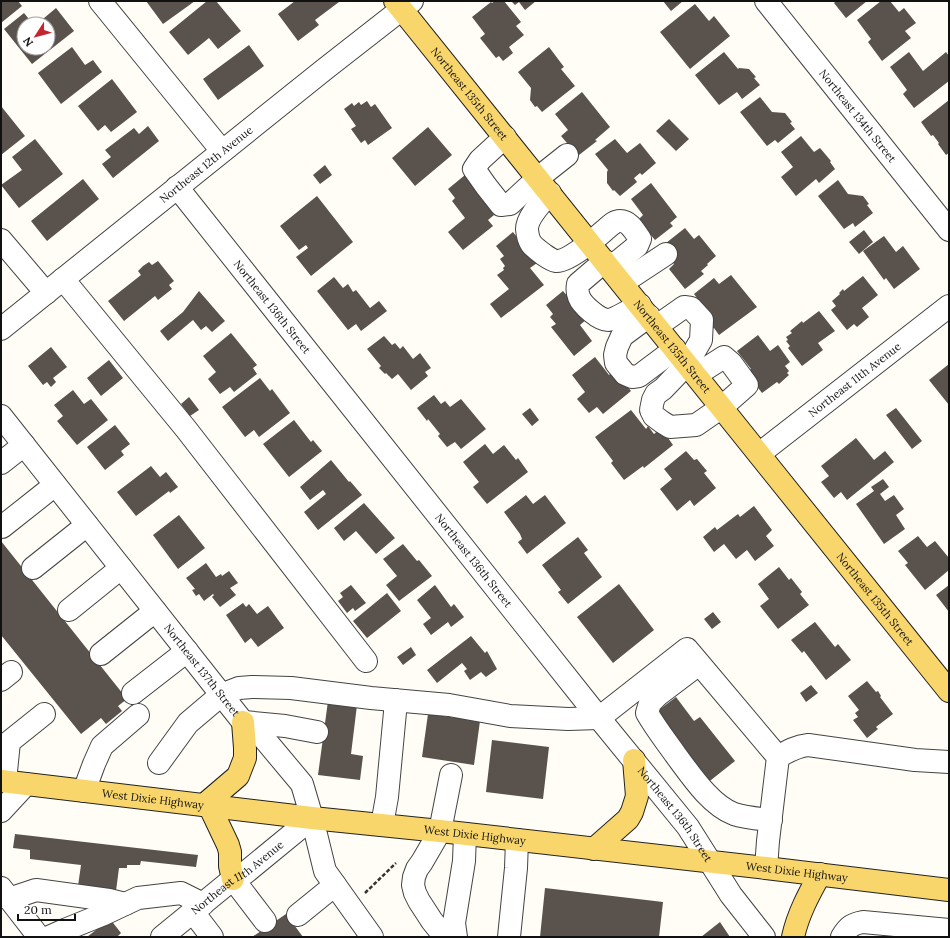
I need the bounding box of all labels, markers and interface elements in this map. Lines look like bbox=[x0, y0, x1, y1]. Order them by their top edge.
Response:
north arrow bbox=[16, 16, 56, 56]
text: N bbox=[19, 34, 36, 49]
street label: Northeast 135th Street bbox=[428, 44, 512, 144]
street label: Northeast 134th Street bbox=[816, 66, 900, 166]
street label: Northeast 12th Avenue bbox=[157, 123, 256, 206]
street label: Northeast 136th Street bbox=[231, 257, 314, 357]
street label: Northeast 135th Street bbox=[631, 297, 714, 396]
street label: Northeast 11th Avenue bbox=[805, 339, 904, 420]
street label: Northeast 136th Street bbox=[432, 511, 516, 611]
street label: Northeast 135th Street bbox=[834, 550, 917, 649]
street label: Northeast 137th Street bbox=[161, 621, 243, 720]
street label: Northeast 136th Street bbox=[635, 764, 716, 865]
street label: West Dixie Highway bbox=[101, 786, 205, 812]
street label: West Dixie Highway bbox=[423, 822, 527, 848]
street label: Northeast 11th Avenue bbox=[188, 837, 286, 918]
street label: West Dixie Highway bbox=[745, 859, 849, 885]
scale bar bbox=[18, 896, 75, 922]
text: 20 m bbox=[24, 902, 52, 917]

